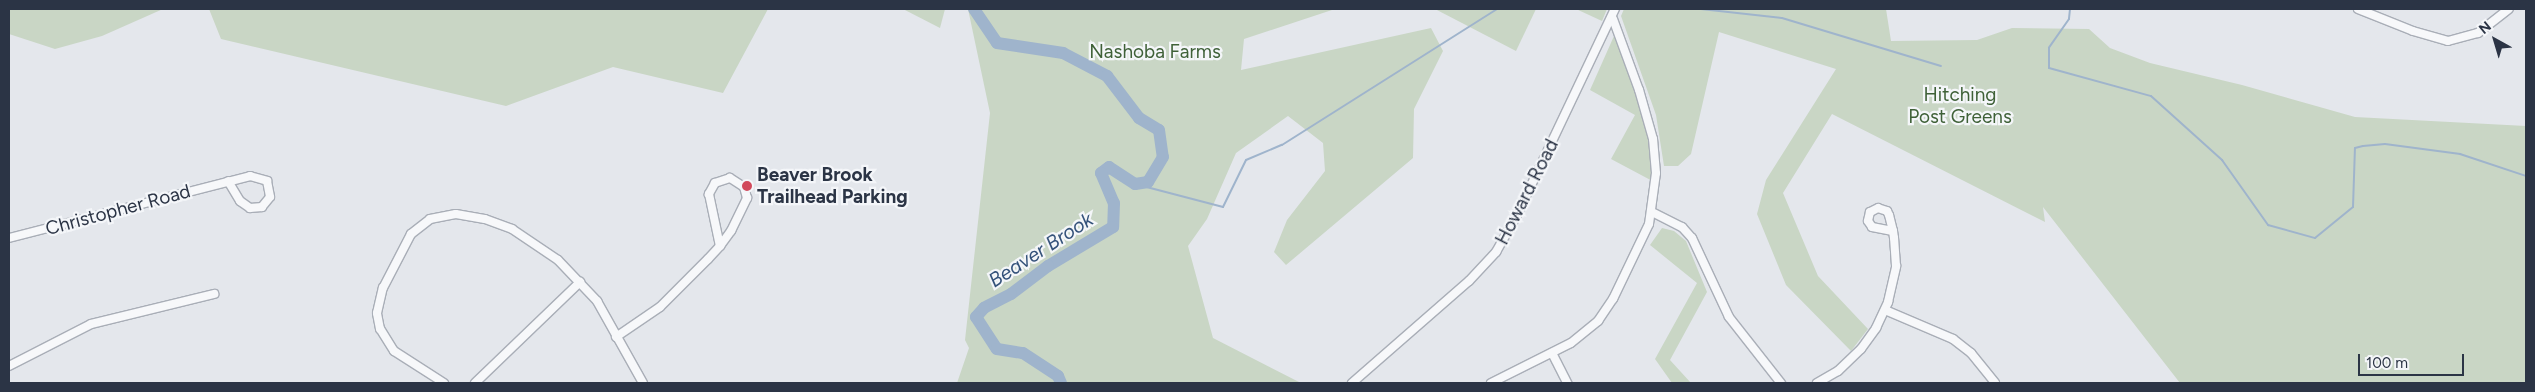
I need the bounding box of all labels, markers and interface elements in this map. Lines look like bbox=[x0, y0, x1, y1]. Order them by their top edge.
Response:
north arrow bbox=[2470, 15, 2520, 65]
text: N bbox=[2476, 18, 2495, 38]
park label: Nashoba Farms bbox=[1089, 41, 1221, 63]
park label: Hitching Post Greens bbox=[1908, 84, 2012, 128]
street label: Howard Road bbox=[1491, 135, 1563, 249]
place label: Beaver Brook Trailhead Parking bbox=[757, 164, 908, 208]
street label: Christopher Road bbox=[43, 180, 193, 240]
marker: Beaver Brook Trailhead Parking bbox=[741, 180, 753, 192]
water label: Beaver Brook bbox=[984, 207, 1098, 293]
scale bar bbox=[2360, 344, 2466, 376]
text: 100 m bbox=[2366, 354, 2408, 372]

